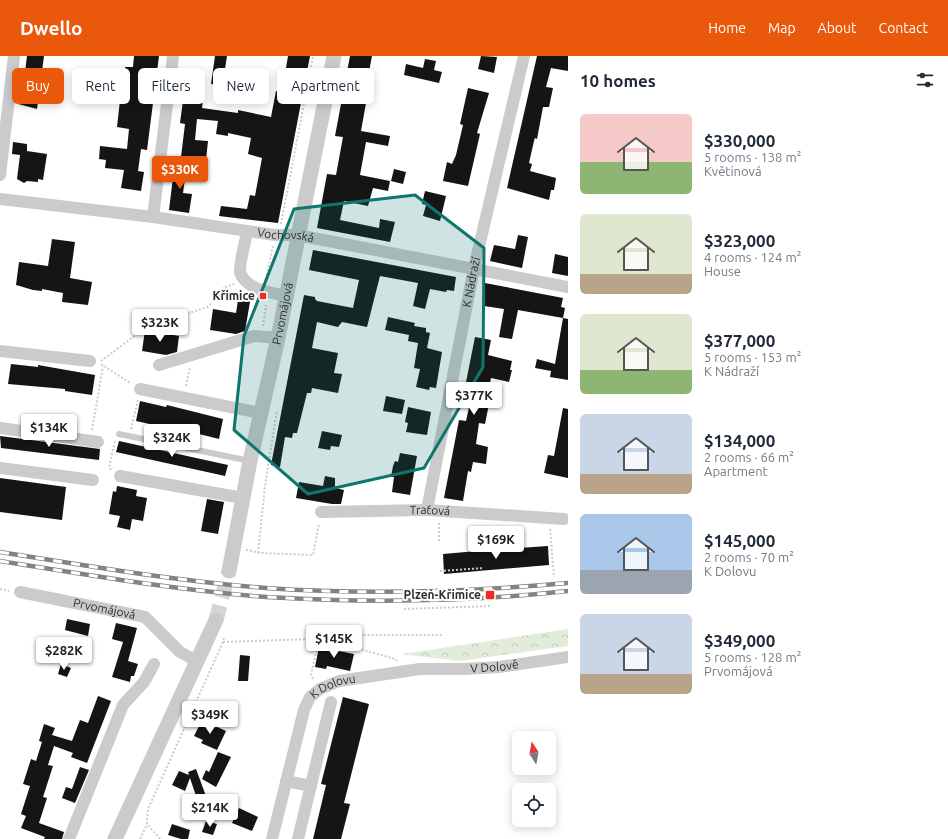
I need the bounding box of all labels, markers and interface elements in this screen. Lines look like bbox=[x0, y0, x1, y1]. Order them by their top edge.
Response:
text: Dwello bbox=[20, 17, 82, 39]
text: Home bbox=[708, 20, 746, 36]
text: Map bbox=[768, 20, 796, 36]
text: About bbox=[818, 20, 857, 36]
text: Contact bbox=[879, 20, 928, 36]
chip: Buy bbox=[12, 68, 64, 104]
chip: Rent bbox=[72, 68, 130, 104]
chip: Filters bbox=[138, 68, 205, 104]
chip: New bbox=[213, 68, 269, 104]
chip: Apartment bbox=[277, 68, 374, 104]
icon: filters bbox=[914, 69, 936, 91]
text: 10 homes bbox=[580, 71, 656, 90]
icon: home bbox=[612, 130, 660, 178]
text: $330,000 bbox=[704, 131, 775, 150]
text: 5 rooms · 138 m² bbox=[704, 150, 801, 164]
pin: $330K bbox=[152, 156, 208, 190]
text: $330K bbox=[161, 162, 199, 176]
text: Květinová bbox=[704, 164, 762, 178]
street label: Vochovská bbox=[256, 225, 315, 244]
icon: home bbox=[612, 230, 660, 278]
text: $323,000 bbox=[704, 231, 775, 250]
text: 4 rooms · 124 m² bbox=[704, 250, 801, 264]
street label: K Nádraží bbox=[459, 255, 483, 308]
text: House bbox=[704, 264, 741, 278]
street label: Prvomájová bbox=[270, 281, 295, 346]
place label: Křimice bbox=[213, 289, 255, 302]
marker: Křimice bbox=[258, 291, 268, 301]
pin: $323K bbox=[132, 309, 188, 343]
text: $323K bbox=[141, 315, 179, 329]
icon: home bbox=[612, 330, 660, 378]
text: $377,000 bbox=[704, 331, 775, 350]
text: 5 rooms · 153 m² bbox=[704, 350, 801, 364]
text: K Nádraží bbox=[704, 364, 759, 378]
pin: $377K bbox=[446, 382, 502, 416]
text: $377K bbox=[455, 388, 493, 402]
pin: $134K bbox=[21, 414, 77, 448]
text: $134K bbox=[30, 420, 68, 434]
pin: $324K bbox=[144, 424, 200, 458]
text: $324K bbox=[153, 430, 191, 444]
icon: home bbox=[612, 430, 660, 478]
text: $134,000 bbox=[704, 431, 775, 450]
text: 2 rooms · 66 m² bbox=[704, 450, 794, 464]
text: Apartment bbox=[704, 464, 768, 478]
street label: Traťová bbox=[409, 503, 451, 518]
pin: $169K bbox=[468, 526, 524, 560]
icon: home bbox=[612, 530, 660, 578]
text: $145,000 bbox=[704, 531, 775, 550]
text: $169K bbox=[477, 532, 515, 546]
text: 2 rooms · 70 m² bbox=[704, 550, 794, 564]
text: K Dolovu bbox=[704, 564, 756, 578]
place label: Plzeň-Křimice bbox=[404, 588, 481, 601]
marker: Plzeň-Křimice bbox=[484, 589, 496, 601]
street label: Prvomájová bbox=[72, 596, 137, 621]
pin: $145K bbox=[306, 625, 362, 659]
icon: home bbox=[612, 630, 660, 678]
text: $145K bbox=[315, 631, 353, 645]
text: $349,000 bbox=[704, 631, 775, 650]
pin: $282K bbox=[36, 637, 92, 671]
text: $282K bbox=[45, 643, 83, 657]
text: 5 rooms · 128 m² bbox=[704, 650, 801, 664]
street label: V Dolově bbox=[470, 657, 519, 675]
text: Prvomájová bbox=[704, 664, 773, 678]
street label: K Dolovu bbox=[307, 672, 356, 701]
pin: $349K bbox=[182, 701, 238, 735]
text: $349K bbox=[191, 707, 229, 721]
north arrow bbox=[512, 731, 556, 775]
map controls bbox=[512, 731, 556, 827]
button: locate bbox=[512, 783, 556, 827]
pin: $214K bbox=[182, 794, 238, 828]
text: $214K bbox=[191, 800, 229, 814]

